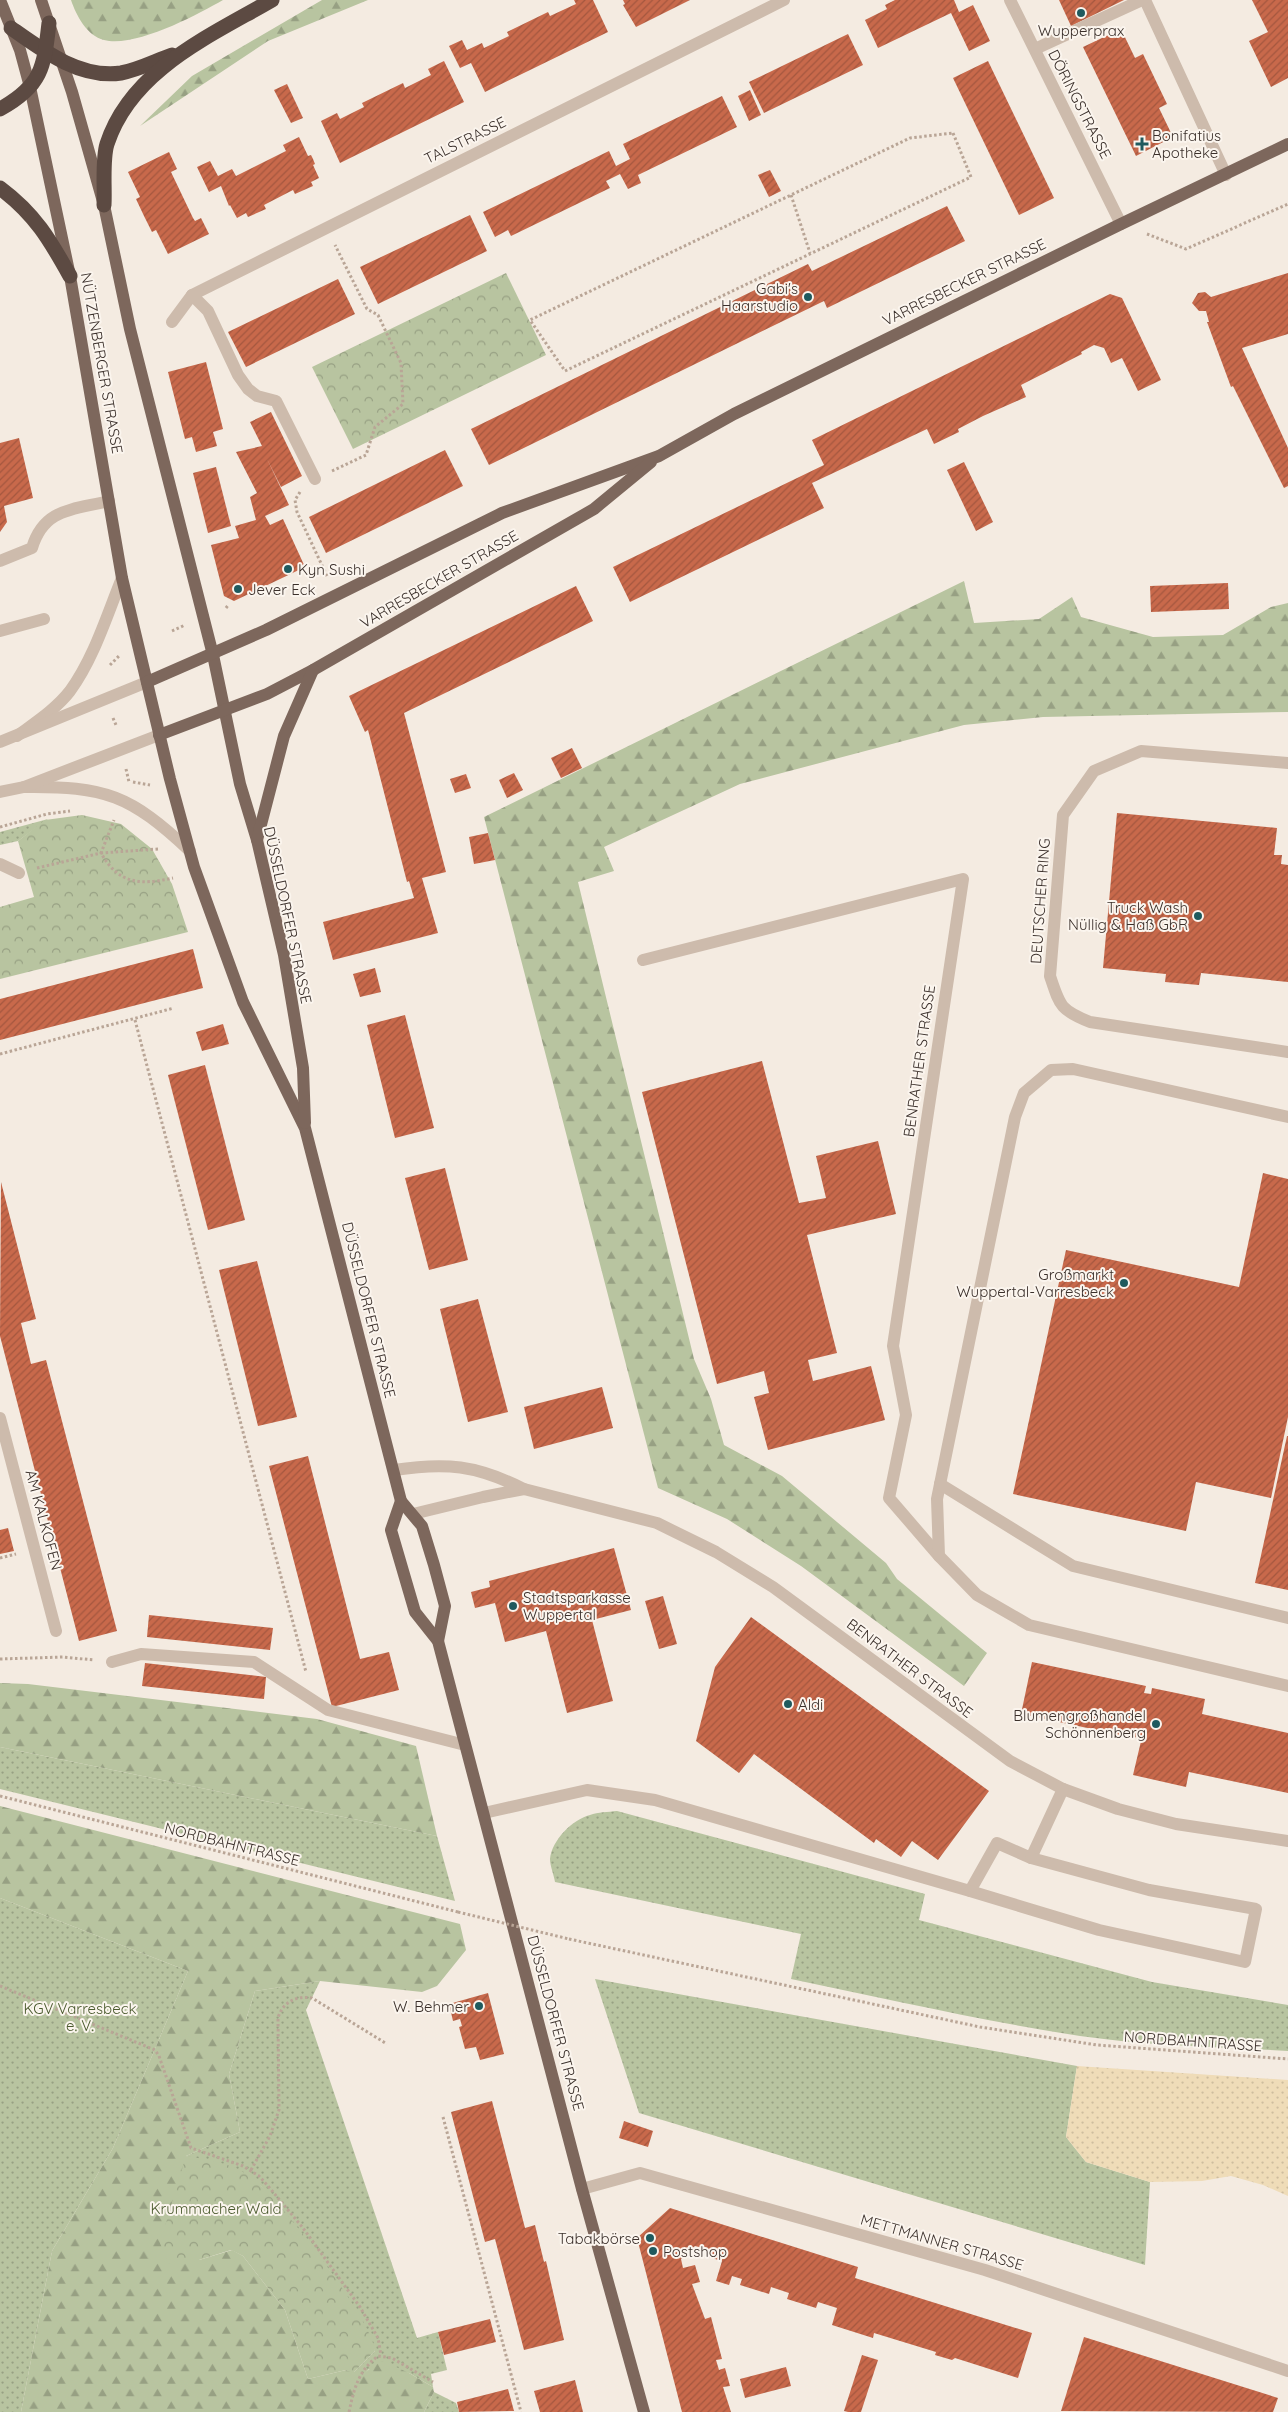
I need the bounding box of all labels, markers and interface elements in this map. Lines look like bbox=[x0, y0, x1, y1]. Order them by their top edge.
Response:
marker: Wupperprax bbox=[1075, 7, 1087, 19]
place label: Wupperprax bbox=[1038, 21, 1124, 40]
street label: DÖRINGSTRASSE bbox=[1044, 46, 1116, 162]
street label: TALSTRASSE bbox=[421, 112, 509, 168]
place label: Bonifatius Apotheke bbox=[1152, 126, 1221, 162]
marker: Bonifatius Apotheke bbox=[1136, 138, 1148, 150]
street label: VARRESBECKER STRASSE bbox=[879, 234, 1049, 330]
street label: NÜTZENBERGER STRASSE bbox=[77, 271, 127, 455]
place label: Gabi's Haarstudio bbox=[721, 279, 798, 315]
marker: Gabi's Haarstudio bbox=[802, 291, 814, 303]
street label: VARRESBECKER STRASSE bbox=[356, 526, 522, 632]
place label: Kyn Sushi bbox=[298, 560, 365, 579]
marker: Kyn Sushi bbox=[282, 563, 294, 575]
place label: Jever Eck bbox=[248, 580, 315, 599]
marker: Jever Eck bbox=[232, 583, 244, 595]
street label: DÜSSELDORFER STRASSE bbox=[260, 825, 316, 1005]
street label: DEUTSCHER RING bbox=[1026, 838, 1054, 964]
place label: Truck Wash Nüllig & Haß GbR bbox=[1068, 898, 1188, 934]
marker: Truck Wash Nüllig & Haß GbR bbox=[1192, 910, 1204, 922]
street label: BENRATHER STRASSE bbox=[899, 984, 939, 1138]
street label: DÜSSELDORFER STRASSE bbox=[338, 1220, 400, 1400]
place label: Großmarkt Wuppertal-Varresbeck bbox=[956, 1265, 1114, 1301]
marker: Großmarkt Wuppertal-Varresbeck bbox=[1118, 1277, 1130, 1289]
street label: AM KALKOFEN bbox=[21, 1468, 67, 1572]
place label: Stadtsparkasse Wuppertal bbox=[523, 1588, 631, 1624]
marker: Stadtsparkasse Wuppertal bbox=[507, 1600, 519, 1612]
street label: BENRATHER STRASSE bbox=[843, 1614, 977, 1722]
place label: Aldi bbox=[798, 1695, 823, 1714]
marker: Aldi bbox=[782, 1698, 794, 1710]
place label: Blumengroßhandel Schönnenberg bbox=[1013, 1706, 1146, 1742]
marker: Blumengroßhandel Schönnenberg bbox=[1150, 1718, 1162, 1730]
street label: NORDBAHNTRASSE bbox=[162, 1818, 302, 1870]
street label: DÜSSELDORFER STRASSE bbox=[523, 1933, 589, 2113]
place label: W. Behmer bbox=[393, 1997, 469, 2016]
park label: KGV Varresbeck e. V. bbox=[24, 1999, 136, 2035]
marker: W. Behmer bbox=[473, 2000, 485, 2012]
street label: NORDBAHNTRASSE bbox=[1123, 2027, 1263, 2055]
park label: Krummacher Wald bbox=[150, 2199, 282, 2218]
street label: METTMANNER STRASSE bbox=[858, 2210, 1026, 2274]
place label: Tabakbörse bbox=[558, 2229, 640, 2248]
marker: Tabakbörse bbox=[644, 2232, 656, 2244]
place label: Postshop bbox=[663, 2242, 727, 2261]
marker: Postshop bbox=[647, 2245, 659, 2257]

